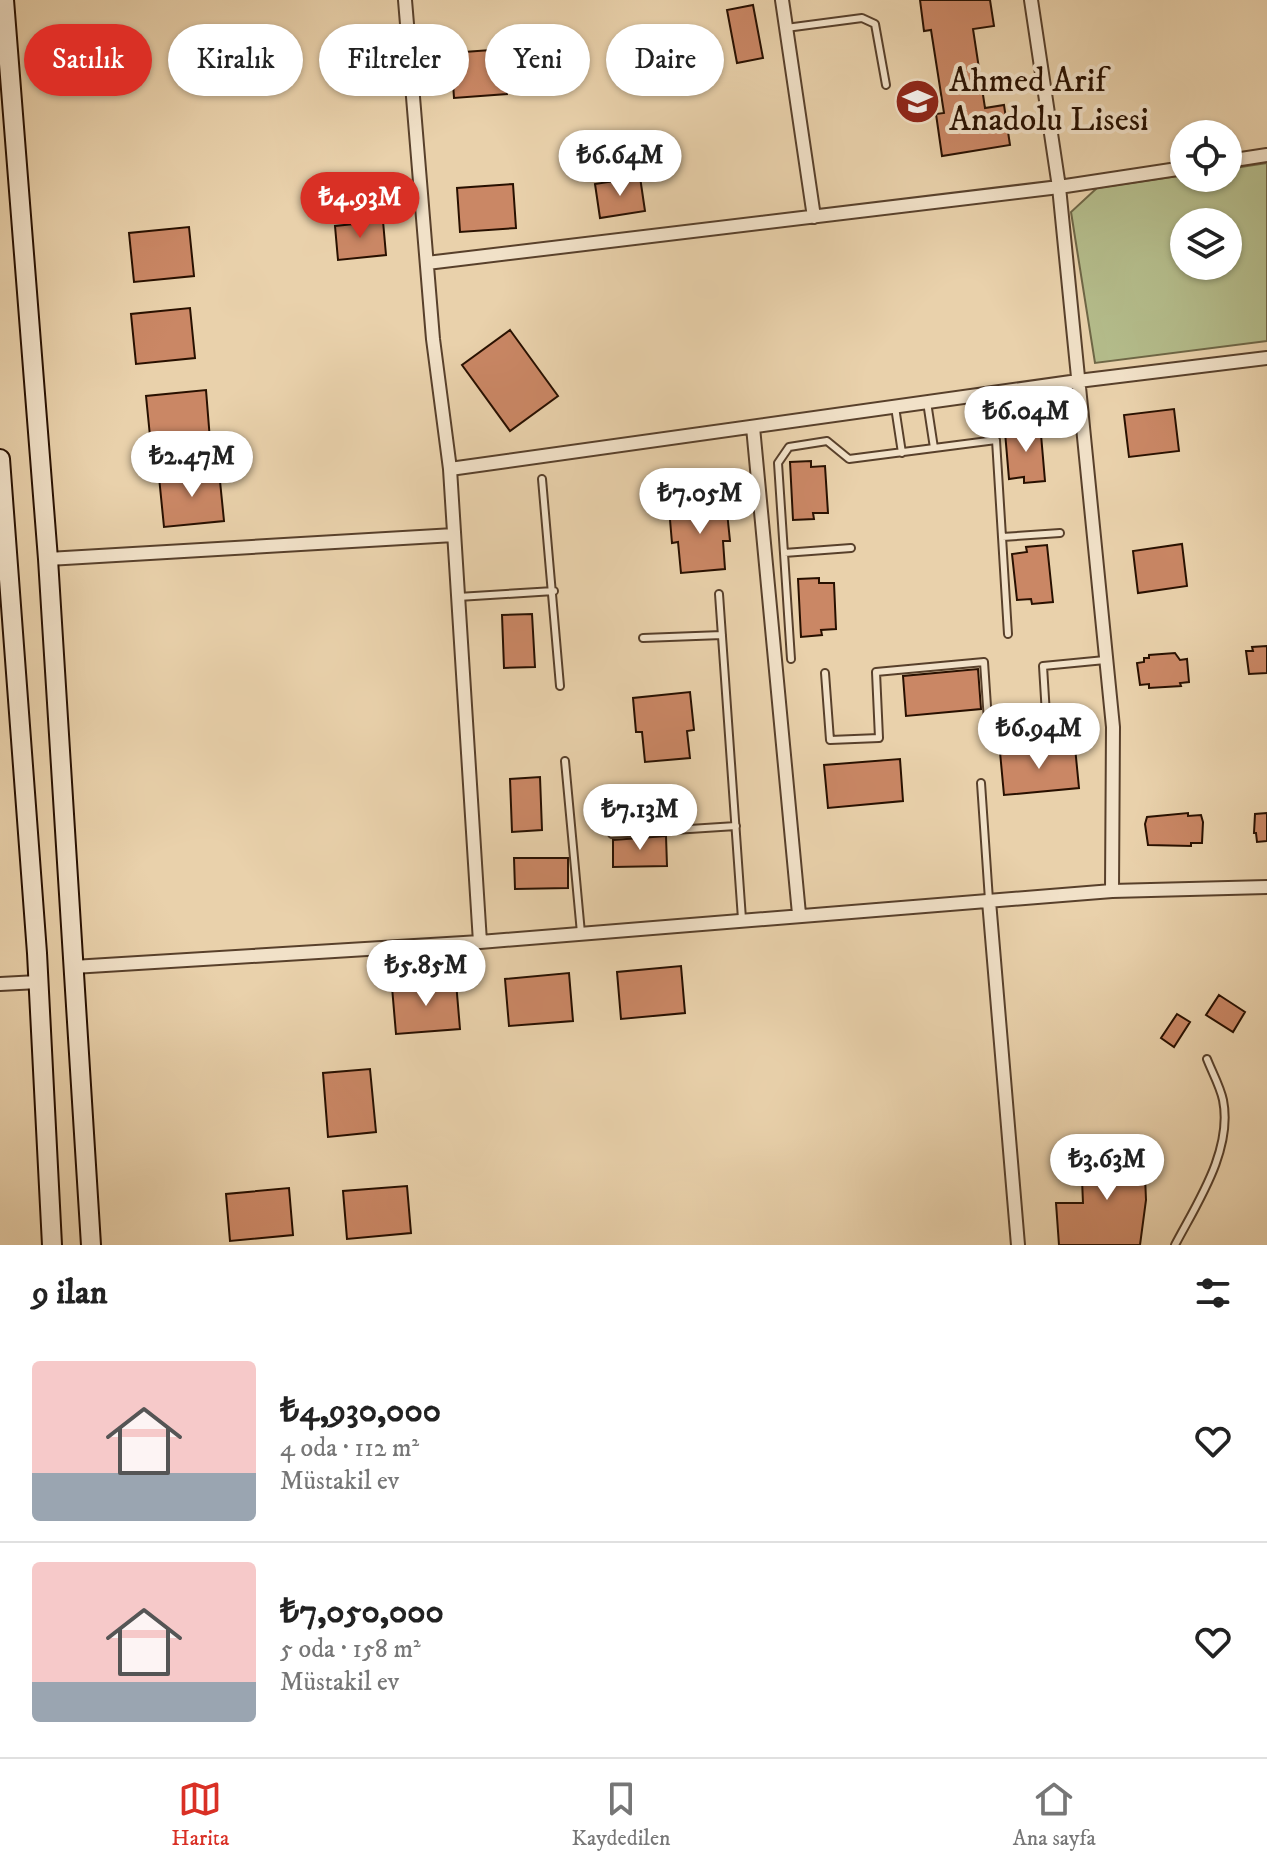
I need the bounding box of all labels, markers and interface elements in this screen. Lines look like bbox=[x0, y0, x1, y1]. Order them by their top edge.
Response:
chip: Satılık bbox=[24, 24, 152, 96]
chip: Kiralık bbox=[168, 24, 303, 96]
chip: Filtreler bbox=[319, 24, 469, 96]
chip: Yeni bbox=[485, 24, 590, 96]
chip: Daire bbox=[606, 24, 724, 96]
place label: Ahmed Arif Anadolu Lisesi bbox=[949, 60, 1149, 141]
school or university icon: Ahmed Arif Anadolu Lisesi bbox=[894, 77, 942, 125]
map controls bbox=[1170, 120, 1242, 280]
button: locate bbox=[1170, 120, 1242, 192]
pin: ₺6.64M bbox=[555, 130, 685, 198]
text: ₺6.64M bbox=[577, 139, 663, 172]
pin: ₺4.93M bbox=[295, 172, 425, 240]
text: ₺4.93M bbox=[318, 181, 402, 214]
button: layers bbox=[1170, 208, 1242, 280]
pin: ₺6.04M bbox=[961, 386, 1091, 454]
text: ₺6.04M bbox=[982, 395, 1070, 428]
pin: ₺2.47M bbox=[127, 431, 257, 499]
text: ₺2.47M bbox=[149, 440, 235, 473]
pin: ₺7.05M bbox=[635, 468, 765, 536]
text: ₺7.05M bbox=[657, 477, 743, 510]
pin: ₺6.94M bbox=[974, 703, 1104, 771]
text: ₺6.94M bbox=[996, 712, 1082, 745]
pin: ₺7.13M bbox=[575, 784, 705, 852]
text: ₺7.13M bbox=[601, 793, 679, 826]
pin: ₺5.85M bbox=[361, 940, 491, 1008]
text: ₺5.85M bbox=[385, 949, 467, 982]
pin: ₺3.63M bbox=[1042, 1134, 1172, 1202]
text: ₺3.63M bbox=[1068, 1143, 1146, 1176]
icon: filters bbox=[1191, 1271, 1235, 1315]
text: 9 ilan bbox=[32, 1272, 107, 1314]
text: ₺4,930,000 bbox=[280, 1390, 441, 1432]
icon: home bbox=[96, 1393, 192, 1489]
icon: heart bbox=[1191, 1419, 1235, 1463]
text: 4 oda · 112 m² bbox=[280, 1432, 419, 1465]
text: Müstakil ev bbox=[280, 1465, 399, 1498]
text: ₺7,050,000 bbox=[280, 1591, 444, 1633]
icon: home bbox=[96, 1594, 192, 1690]
icon: heart bbox=[1191, 1620, 1235, 1664]
text: 5 oda · 158 m² bbox=[280, 1633, 421, 1666]
text: Müstakil ev bbox=[280, 1666, 399, 1699]
tab: Harita bbox=[171, 1777, 229, 1852]
tab: Kaydedilen bbox=[572, 1777, 670, 1852]
tab: Ana sayfa bbox=[1013, 1777, 1096, 1852]

